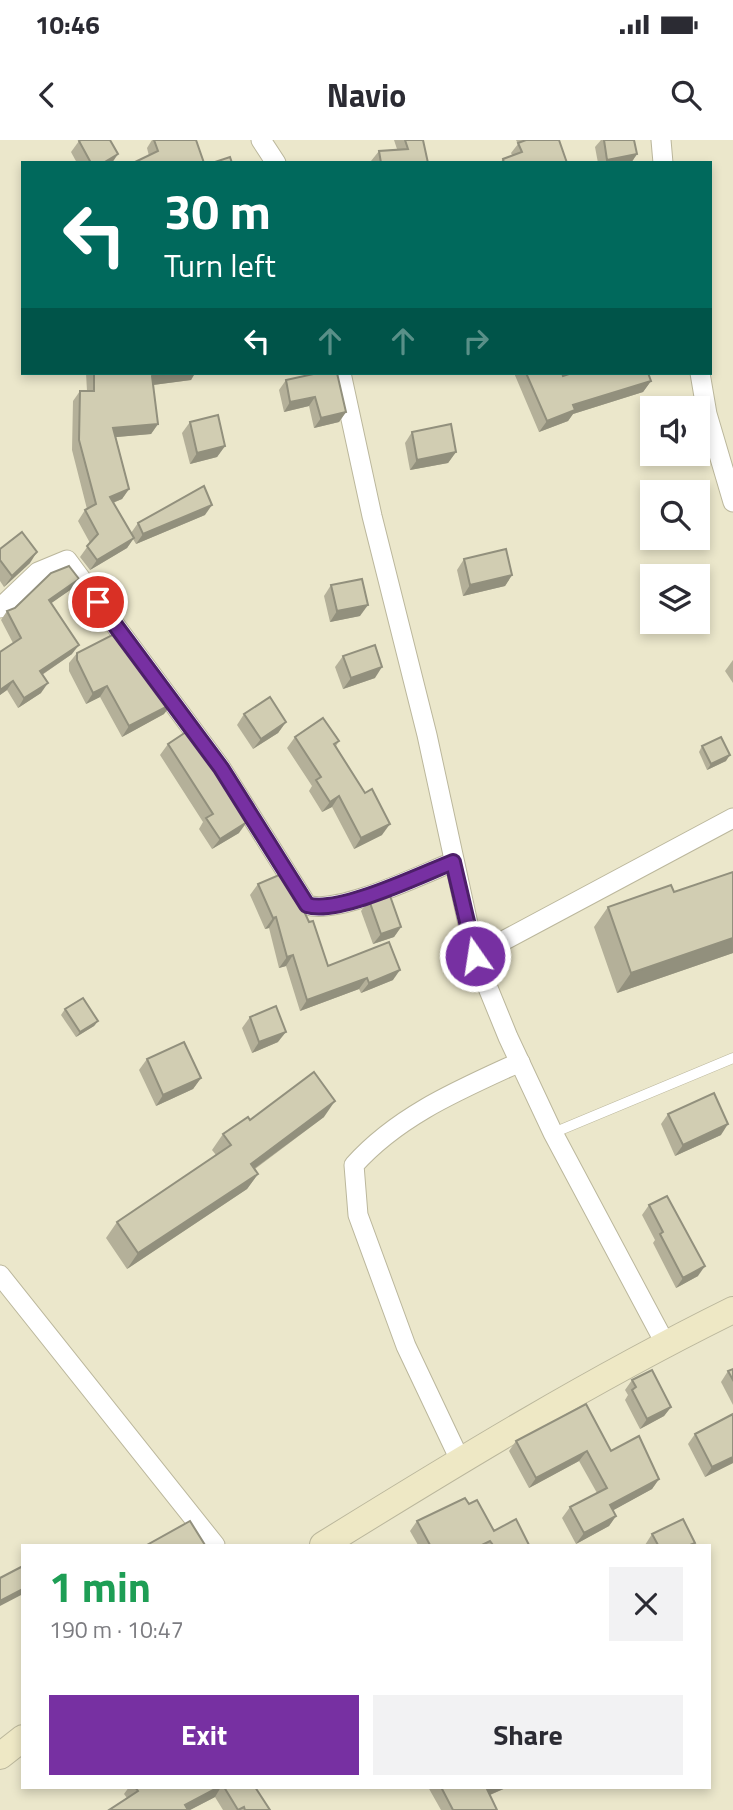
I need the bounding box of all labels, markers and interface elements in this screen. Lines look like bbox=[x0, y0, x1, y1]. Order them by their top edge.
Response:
text: 10:46 bbox=[35, 5, 100, 44]
text: Navio bbox=[327, 71, 406, 119]
icon: back bbox=[28, 76, 66, 114]
icon: search bbox=[667, 76, 705, 114]
text: 30 m bbox=[164, 173, 271, 248]
icon: left bbox=[49, 189, 140, 280]
text: Turn left bbox=[164, 241, 276, 289]
icon: left bbox=[238, 322, 276, 360]
icon: ahead bbox=[311, 322, 349, 360]
icon: ahead bbox=[384, 322, 422, 360]
icon: right bbox=[457, 322, 495, 360]
map controls bbox=[640, 396, 710, 634]
button: sound bbox=[640, 396, 710, 466]
button: search bbox=[640, 480, 710, 550]
button: layers bbox=[640, 564, 710, 634]
pin bbox=[68, 572, 128, 632]
icon: arrive bbox=[79, 583, 117, 621]
position arrow bbox=[438, 919, 512, 993]
text: 1 min bbox=[49, 1554, 151, 1618]
button: close bbox=[609, 1567, 683, 1641]
text: 190 m · 10:47 bbox=[49, 1612, 184, 1647]
button: Exit bbox=[49, 1695, 359, 1775]
button: Share bbox=[373, 1695, 683, 1775]

